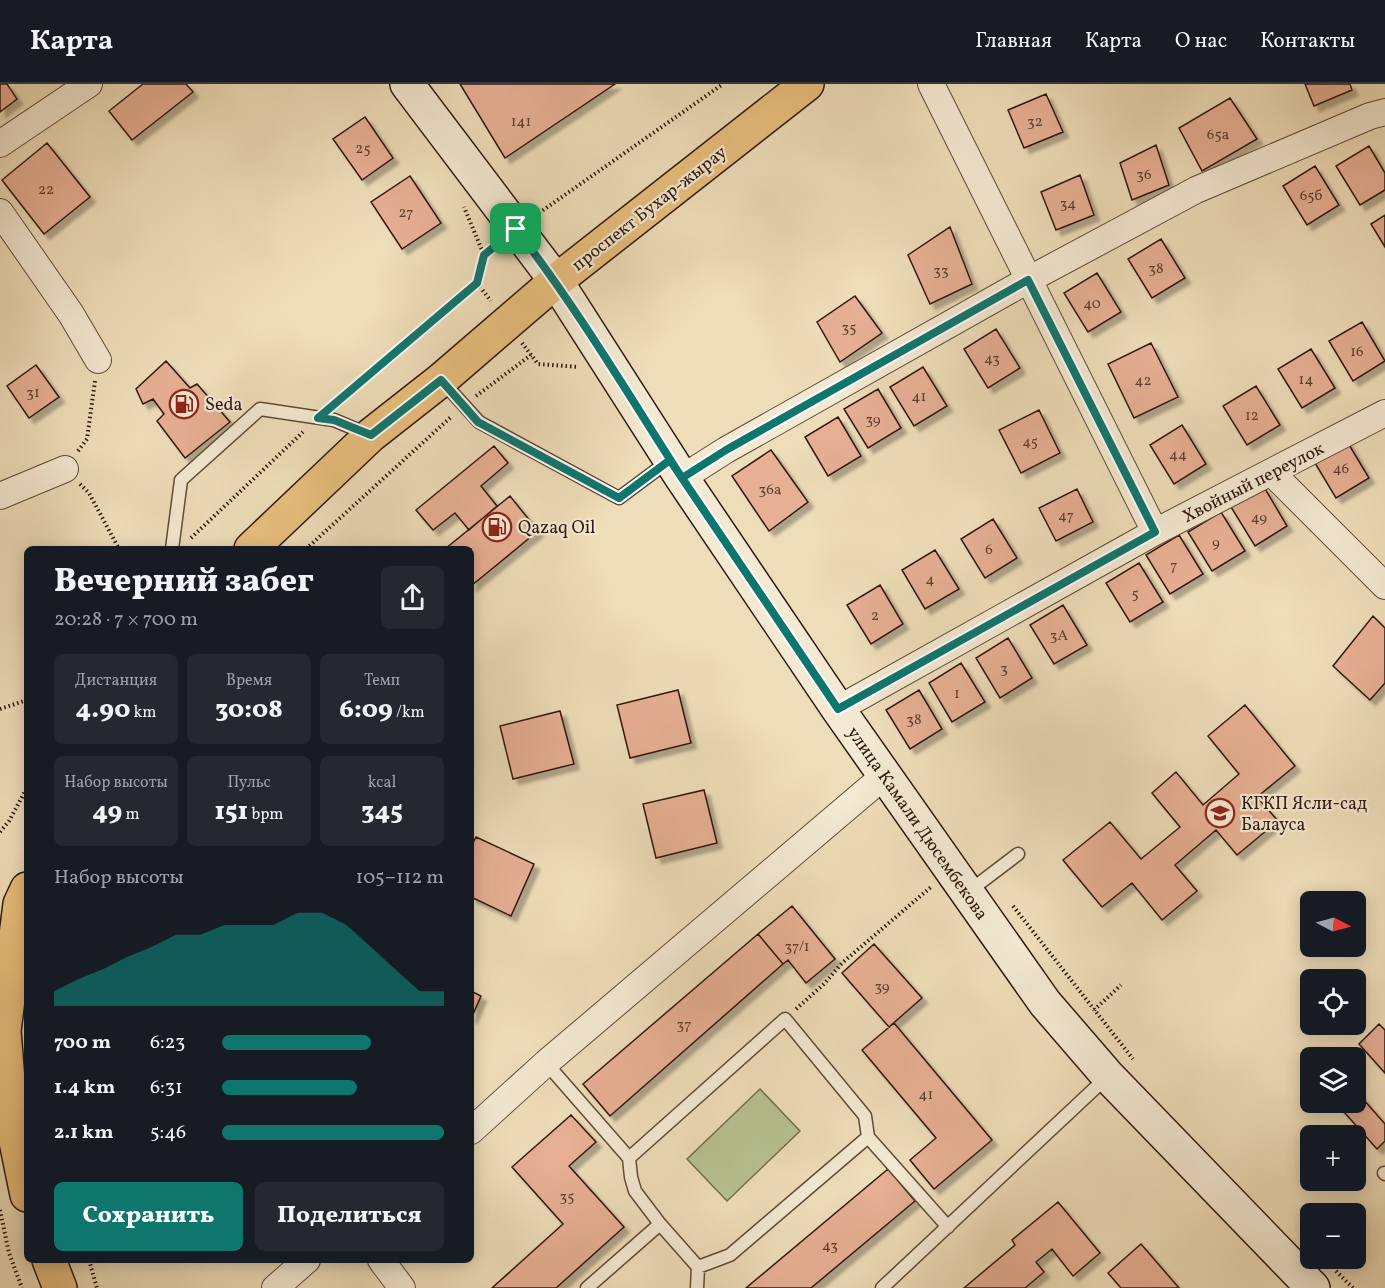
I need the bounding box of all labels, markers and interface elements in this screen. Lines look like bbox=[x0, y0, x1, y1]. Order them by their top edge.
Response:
text: Карта bbox=[30, 22, 113, 61]
text: Главная bbox=[975, 27, 1052, 56]
text: Карта bbox=[1085, 27, 1142, 56]
text: О нас bbox=[1175, 27, 1227, 56]
text: Контакты bbox=[1260, 27, 1355, 56]
house number: 141 bbox=[511, 112, 531, 133]
house number: 32 bbox=[1027, 112, 1043, 133]
house number: 65а bbox=[1207, 125, 1229, 146]
house number: 25 bbox=[355, 139, 371, 160]
street label: проспект Бухар-жырау bbox=[567, 141, 733, 278]
house number: 36 bbox=[1136, 165, 1152, 186]
house number: 22 bbox=[38, 180, 54, 201]
house number: 65б bbox=[1300, 186, 1322, 207]
house number: 34 bbox=[1060, 194, 1076, 215]
house number: 27 bbox=[399, 203, 413, 224]
pin bbox=[490, 203, 541, 254]
icon: arrive bbox=[499, 212, 532, 245]
house number: 38 bbox=[1148, 259, 1164, 280]
house number: 33 bbox=[933, 261, 949, 282]
house number: 40 bbox=[1083, 294, 1101, 315]
house number: 35 bbox=[842, 318, 856, 339]
house number: 16 bbox=[1350, 342, 1364, 363]
house number: 43 bbox=[984, 349, 1000, 370]
house number: 14 bbox=[1299, 370, 1313, 391]
house number: 42 bbox=[1134, 371, 1152, 392]
house number: 31 bbox=[26, 383, 40, 404]
house number: 41 bbox=[912, 387, 926, 408]
fuel station icon: Seda bbox=[168, 388, 200, 420]
place label: Seda bbox=[205, 393, 243, 418]
house number: 12 bbox=[1245, 406, 1259, 427]
house number: 39 bbox=[865, 410, 881, 431]
house number: 45 bbox=[1022, 432, 1038, 453]
street label: Хвойный переулок bbox=[1179, 437, 1329, 530]
house number: 44 bbox=[1169, 445, 1187, 466]
house number: 46 bbox=[1333, 459, 1349, 480]
house number: 36а bbox=[759, 480, 781, 501]
house number: 47 bbox=[1058, 506, 1074, 527]
house number: 49 bbox=[1251, 508, 1267, 529]
fuel station icon: Qazaq Oil bbox=[481, 511, 513, 543]
place label: Qazaq Oil bbox=[518, 516, 596, 541]
house number: 9 bbox=[1212, 533, 1220, 554]
house number: 6 bbox=[985, 540, 993, 561]
house number: 7 bbox=[1170, 556, 1178, 577]
text: Вечерний забег bbox=[54, 560, 314, 606]
button: share bbox=[381, 566, 444, 629]
house number: 4 bbox=[926, 570, 935, 591]
house number: 5 bbox=[1131, 584, 1139, 605]
text: 20:28 · 7 × 700 m bbox=[54, 606, 198, 634]
house number: 2 bbox=[871, 606, 879, 627]
house number: 3А bbox=[1050, 626, 1069, 647]
house number: 3 bbox=[1000, 659, 1008, 680]
text: Дистанция bbox=[75, 670, 157, 692]
text: Время bbox=[226, 670, 272, 692]
text: Темп bbox=[364, 670, 400, 692]
house number: 1 bbox=[954, 684, 960, 705]
text: 4.90 bbox=[76, 692, 130, 728]
text: 30:08 bbox=[215, 692, 283, 728]
text: 6:09 bbox=[339, 692, 393, 728]
text: km bbox=[130, 702, 156, 724]
text: /km bbox=[393, 702, 425, 724]
house number: 38 bbox=[906, 710, 922, 731]
street label: улица Камали Дюсембекова bbox=[840, 722, 993, 926]
text: Набор высоты bbox=[64, 772, 168, 794]
text: Пульс bbox=[227, 772, 271, 794]
text: kcal bbox=[368, 772, 396, 794]
place label: КГКП Ясли-сад Балауса bbox=[1241, 792, 1367, 838]
text: 49 bbox=[92, 794, 122, 830]
text: 151 bbox=[215, 794, 248, 830]
text: 345 bbox=[361, 794, 403, 830]
school or university icon: КГКП Ясли-сад Балауса bbox=[1204, 797, 1236, 829]
text: m bbox=[122, 804, 140, 826]
text: bpm bbox=[248, 804, 283, 826]
text: Набор высоты bbox=[54, 864, 184, 892]
text: 105–112 m bbox=[356, 864, 444, 892]
north arrow bbox=[1300, 891, 1366, 957]
map controls bbox=[1300, 891, 1366, 1269]
house number: 37/1 bbox=[784, 937, 810, 958]
button: locate bbox=[1300, 969, 1366, 1035]
house number: 39 bbox=[874, 977, 890, 998]
house number: 37 bbox=[677, 1015, 691, 1036]
text: 700 m bbox=[54, 1029, 111, 1057]
text: 6:23 bbox=[150, 1029, 185, 1057]
button: layers bbox=[1300, 1047, 1366, 1113]
text: 1.4 km bbox=[54, 1074, 115, 1102]
text: 6:31 bbox=[150, 1074, 183, 1102]
house number: 41 bbox=[919, 1085, 933, 1106]
text: 2.1 km bbox=[54, 1119, 114, 1147]
text: 5:46 bbox=[150, 1119, 186, 1147]
button: + bbox=[1300, 1125, 1366, 1191]
button: Сохранить bbox=[54, 1182, 243, 1251]
button: Поделиться bbox=[255, 1182, 444, 1251]
house number: 35 bbox=[560, 1187, 574, 1208]
button: − bbox=[1300, 1203, 1366, 1269]
house number: 43 bbox=[822, 1236, 838, 1257]

